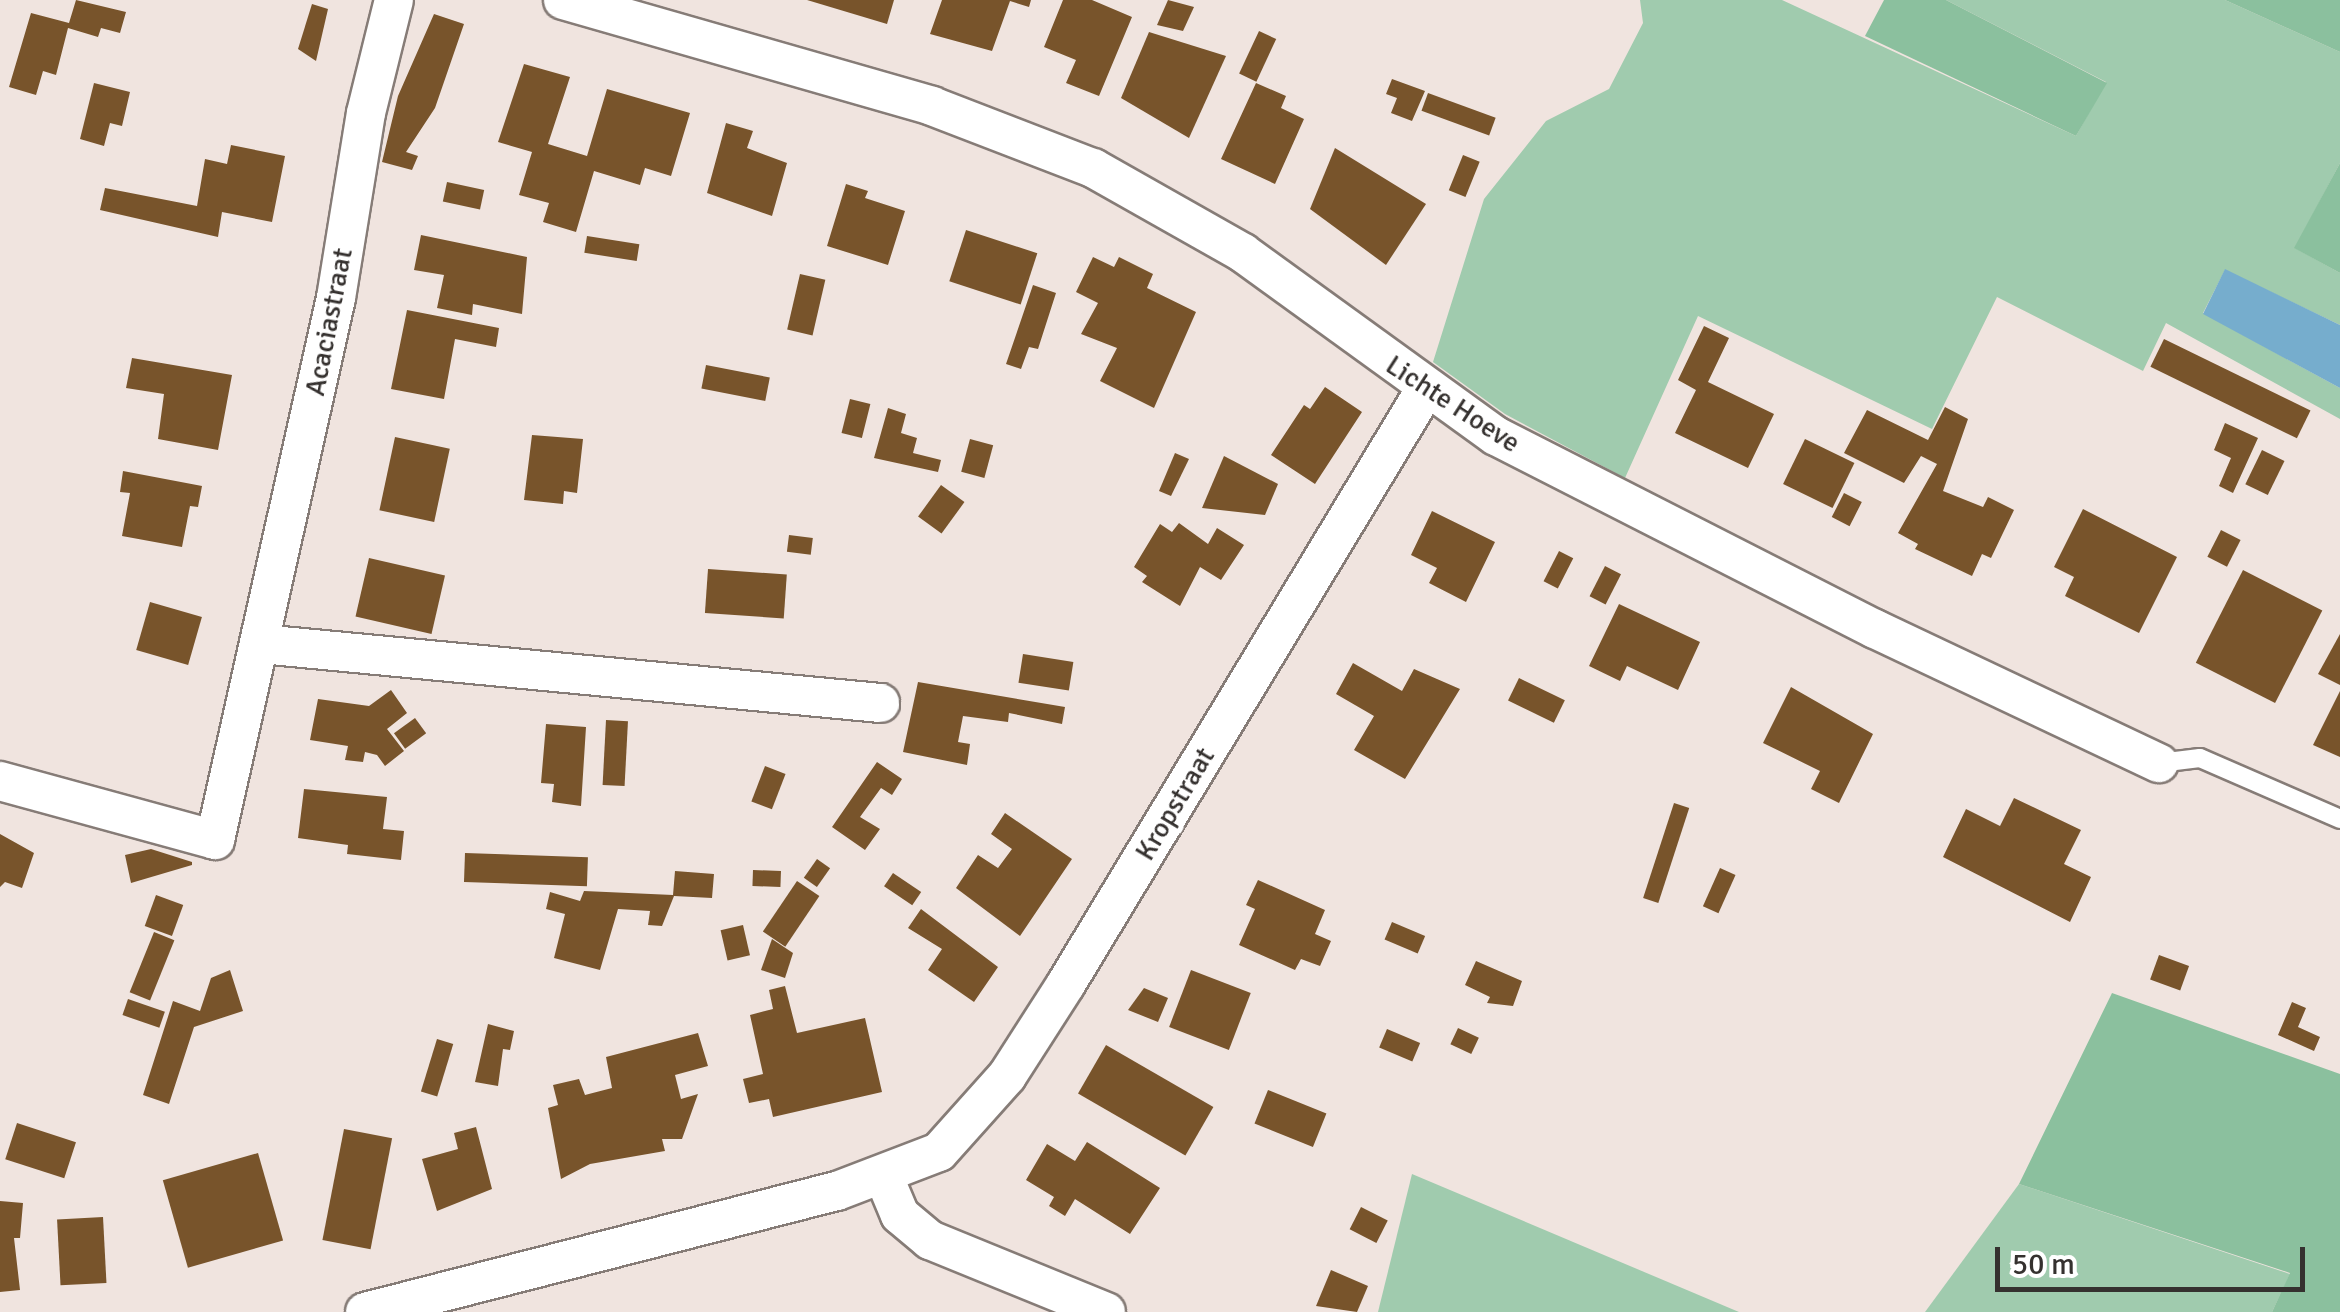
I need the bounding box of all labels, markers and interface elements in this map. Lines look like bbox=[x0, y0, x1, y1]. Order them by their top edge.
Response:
street label: Acaciastraat bbox=[298, 245, 360, 399]
street label: Lichte Hoeve bbox=[1380, 348, 1526, 460]
street label: Kropstraat bbox=[1128, 741, 1222, 867]
scale bar bbox=[2000, 1227, 2310, 1289]
text: 50 m bbox=[2012, 1246, 2075, 1283]

